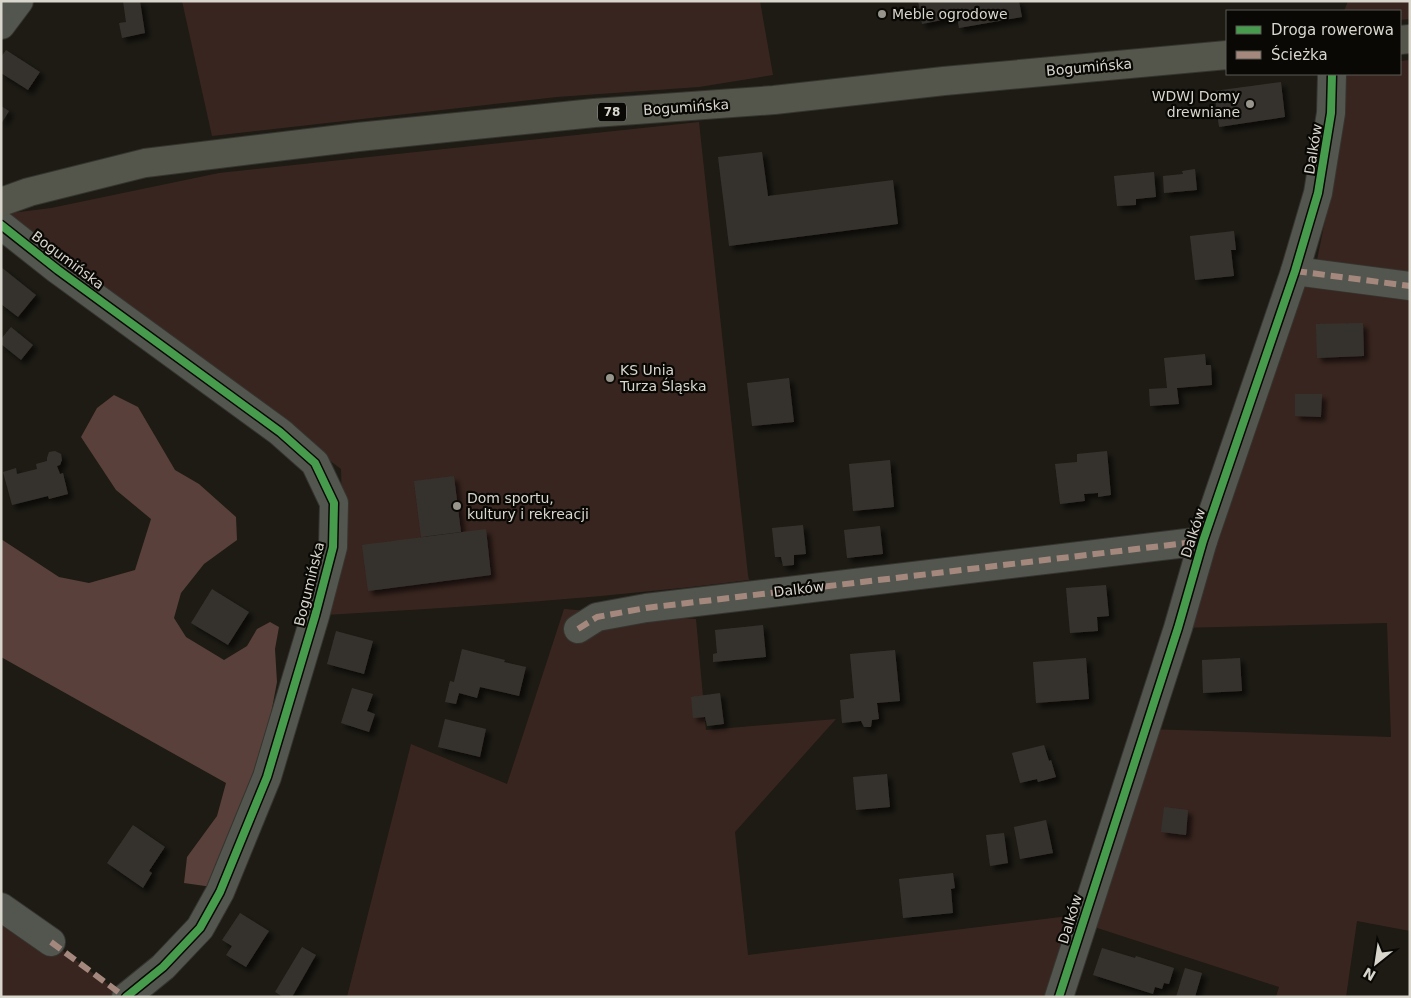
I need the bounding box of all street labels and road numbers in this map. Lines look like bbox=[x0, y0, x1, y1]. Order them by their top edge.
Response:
street label: Bogumińska bbox=[1045, 55, 1133, 79]
street label: Bogumińska bbox=[643, 96, 729, 118]
road number: 78 bbox=[598, 102, 626, 121]
street label: Dalków bbox=[1301, 123, 1325, 175]
street label: Bogumińska bbox=[29, 228, 107, 292]
street label: Dalków bbox=[1178, 506, 1208, 560]
street label: Bogumińska bbox=[291, 540, 327, 628]
street label: Dalków bbox=[773, 578, 825, 600]
street label: Dalków bbox=[1055, 892, 1085, 946]

